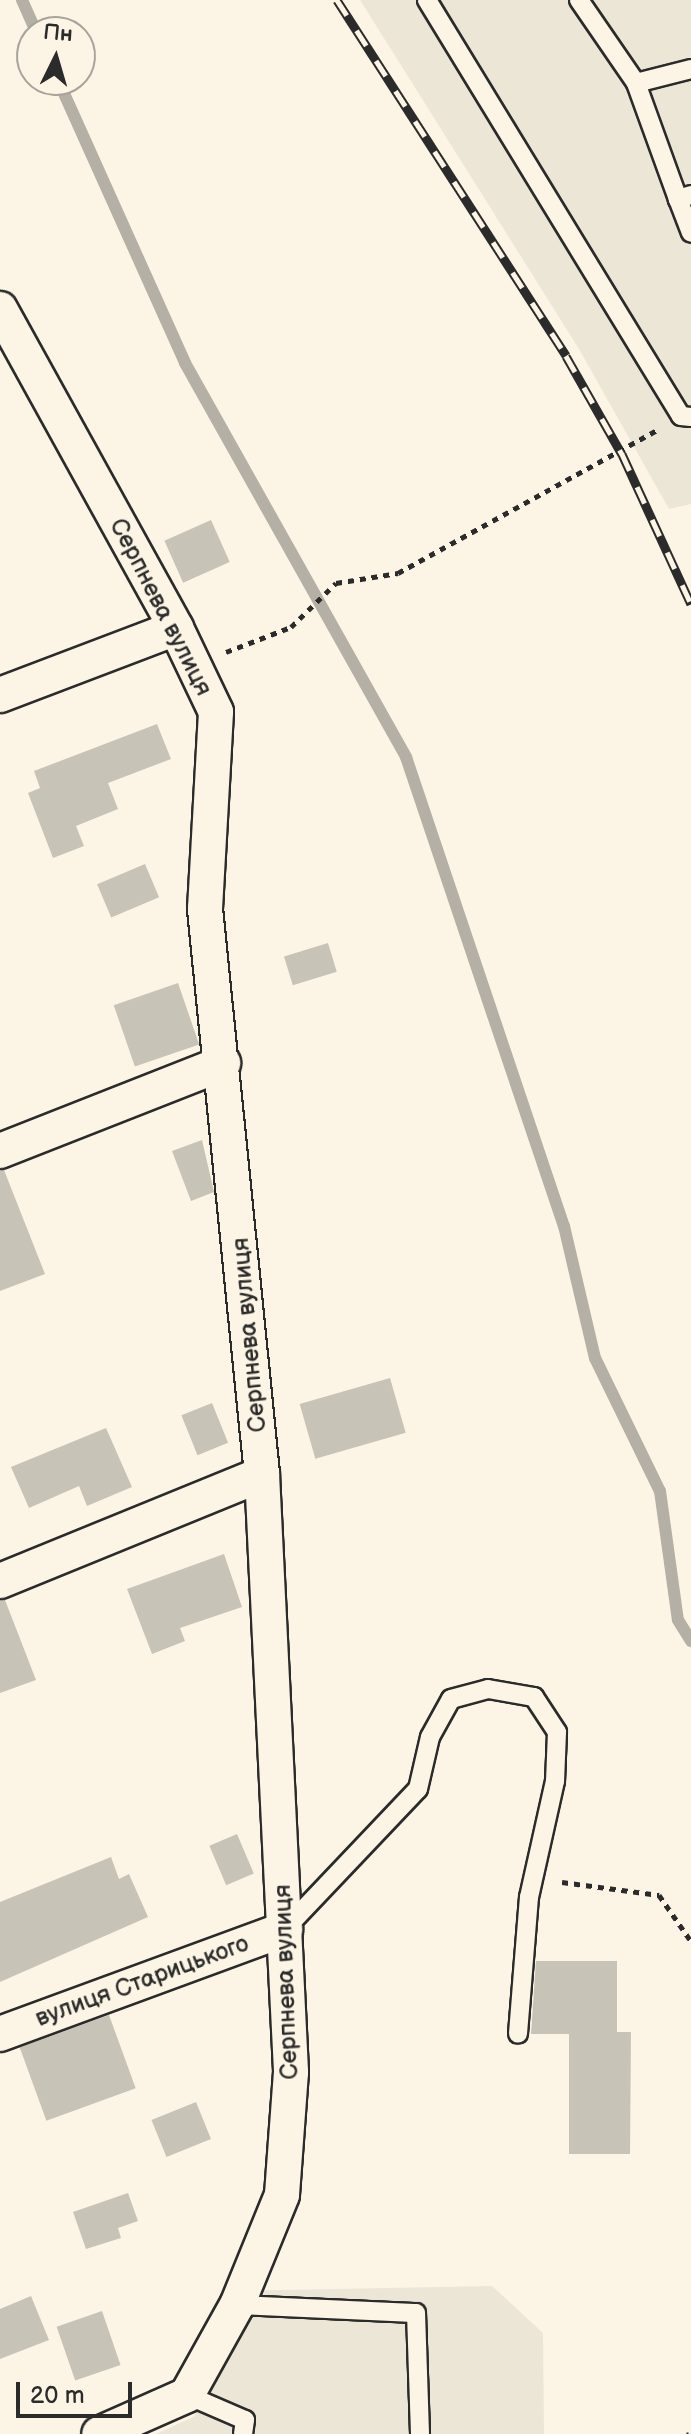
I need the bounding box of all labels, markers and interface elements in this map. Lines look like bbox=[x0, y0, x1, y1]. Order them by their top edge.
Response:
north arrow bbox=[16, 16, 96, 96]
text: Пн bbox=[42, 19, 74, 48]
street label: Серпнева вулиця bbox=[104, 513, 218, 701]
street label: Серпнева вулиця bbox=[226, 1236, 272, 1434]
street label: Серпнева вулиця bbox=[268, 1884, 304, 2080]
street label: вулиця Старицького bbox=[31, 1929, 253, 2033]
scale bar bbox=[20, 2366, 136, 2416]
text: 20 m bbox=[30, 2381, 85, 2410]

